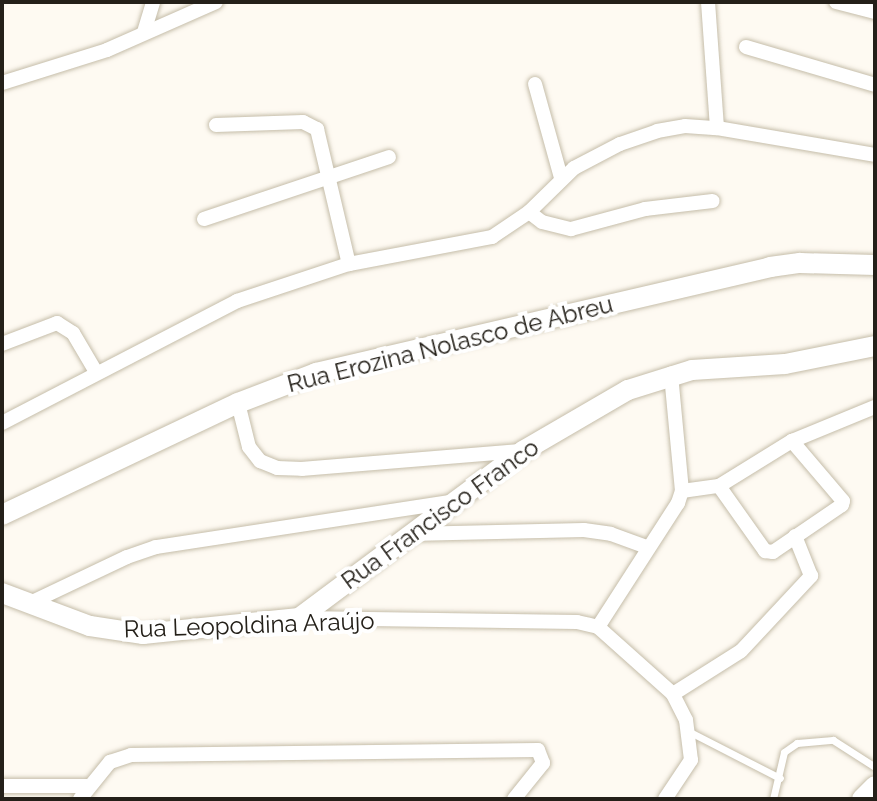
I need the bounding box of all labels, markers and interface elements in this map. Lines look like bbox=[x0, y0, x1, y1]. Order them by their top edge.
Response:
street label: Rua Erozina Nolasco de Abreu bbox=[284, 289, 616, 399]
street label: Rua Francisco Franco bbox=[336, 433, 544, 595]
street label: Rua Leopoldina Araújo bbox=[123, 606, 375, 644]

